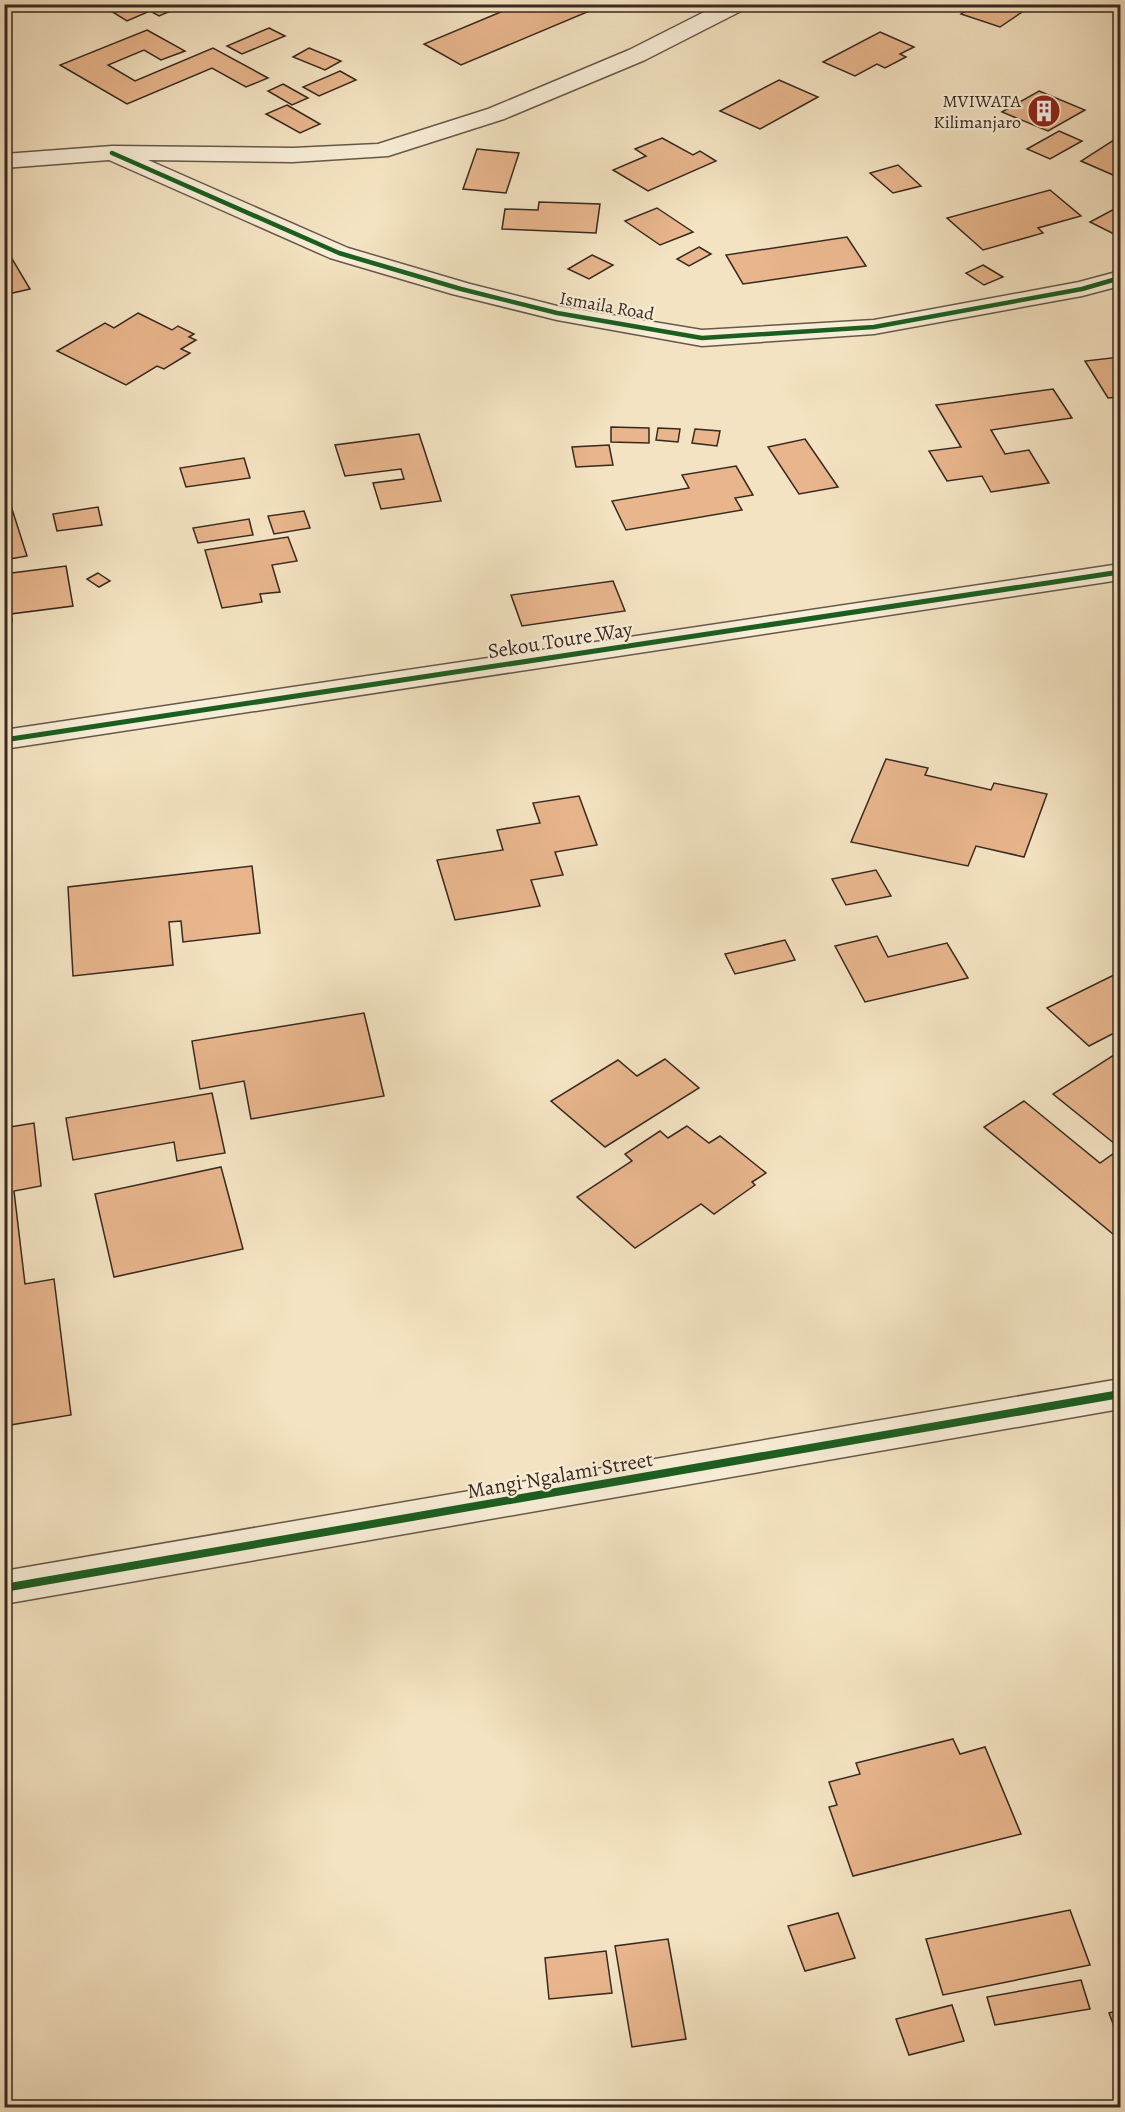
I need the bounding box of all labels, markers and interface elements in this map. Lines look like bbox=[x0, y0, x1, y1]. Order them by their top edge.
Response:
place label: MVIWATA Kilimanjaro bbox=[933, 89, 1021, 134]
building icon: MVIWATA Kilimanjaro bbox=[1026, 93, 1062, 129]
street label: Ismaila Road bbox=[558, 286, 656, 326]
street label: Sekou Toure Way bbox=[486, 615, 635, 665]
street label: Mangi Ngalami Street bbox=[465, 1445, 655, 1505]

